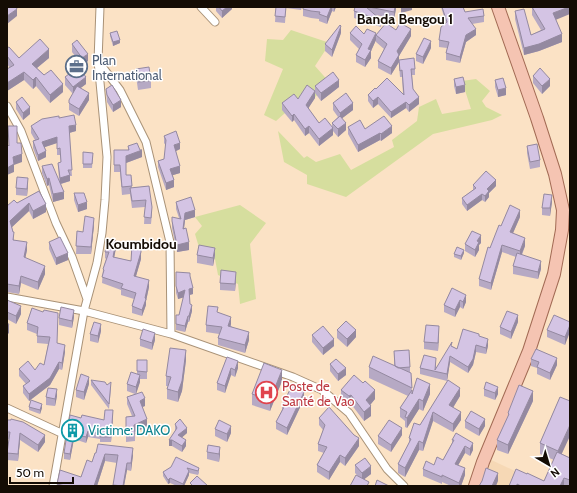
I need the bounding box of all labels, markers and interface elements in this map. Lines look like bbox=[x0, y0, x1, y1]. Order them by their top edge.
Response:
district label: Banda Bengou 1 bbox=[357, 10, 453, 28]
place label: Plan International bbox=[92, 52, 162, 83]
office icon: Plan International bbox=[63, 54, 89, 80]
district label: Koumbidou bbox=[105, 235, 177, 253]
place label: Poste de Santé de Vao bbox=[282, 378, 355, 409]
hospital icon: Poste de Santé de Vao bbox=[254, 380, 280, 406]
building icon: Victime: DAKO bbox=[60, 417, 86, 443]
place label: Victime: DAKO bbox=[88, 422, 170, 438]
north arrow bbox=[529, 445, 569, 485]
scale bar bbox=[10, 459, 73, 485]
text: 50 m bbox=[16, 465, 44, 480]
text: N bbox=[548, 465, 563, 481]

